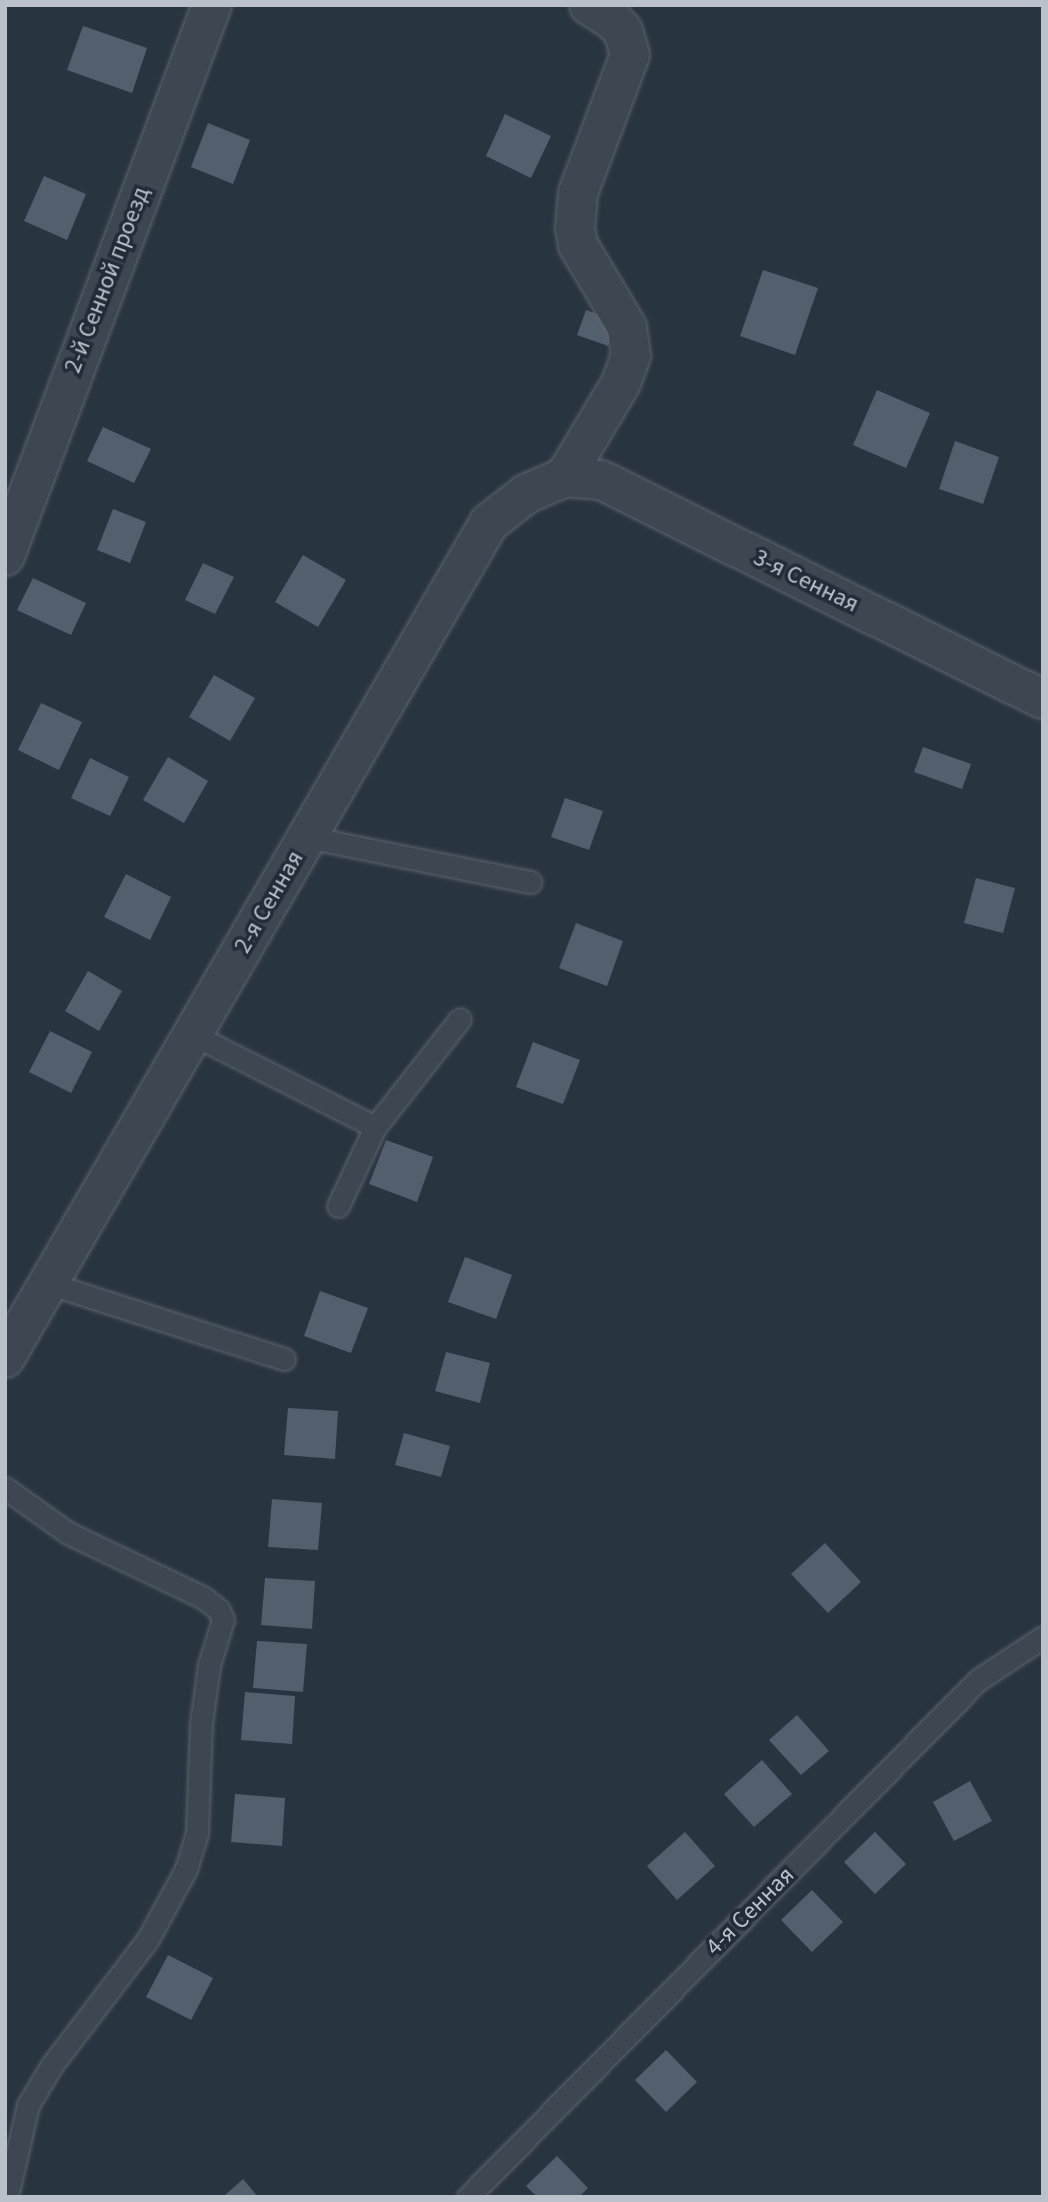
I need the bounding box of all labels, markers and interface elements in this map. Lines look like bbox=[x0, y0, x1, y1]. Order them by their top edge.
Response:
street label: 2-й Сенной проезд bbox=[58, 183, 156, 377]
street label: 3-я Сенная bbox=[749, 543, 863, 619]
street label: 2-я Сенная bbox=[228, 846, 310, 958]
street label: 4-я Сенная bbox=[700, 1861, 800, 1961]

